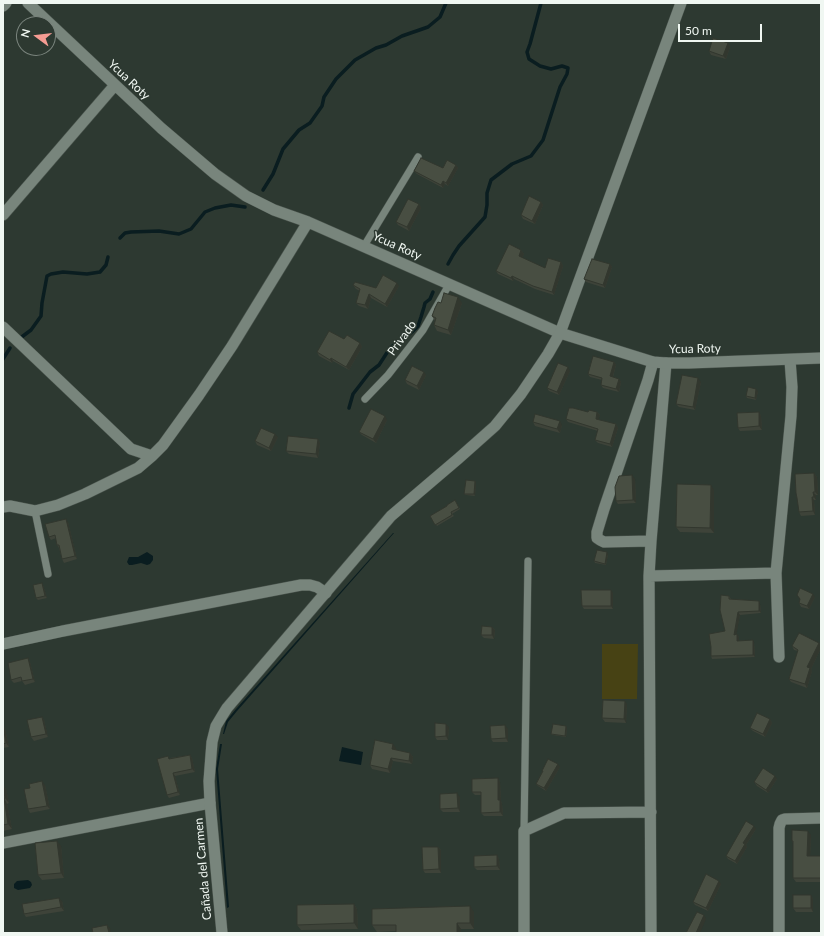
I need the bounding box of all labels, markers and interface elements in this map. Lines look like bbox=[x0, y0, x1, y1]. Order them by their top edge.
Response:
north arrow bbox=[16, 16, 56, 56]
scale bar bbox=[680, 16, 764, 42]
text: 50 m bbox=[685, 23, 712, 38]
text: N bbox=[18, 27, 32, 39]
street label: Ycua Roty bbox=[105, 57, 153, 103]
street label: Ycua Roty bbox=[370, 229, 424, 263]
street label: Privado bbox=[384, 318, 420, 358]
street label: Ycua Roty bbox=[669, 341, 721, 357]
street label: Cañada del Carmen bbox=[191, 817, 215, 921]

